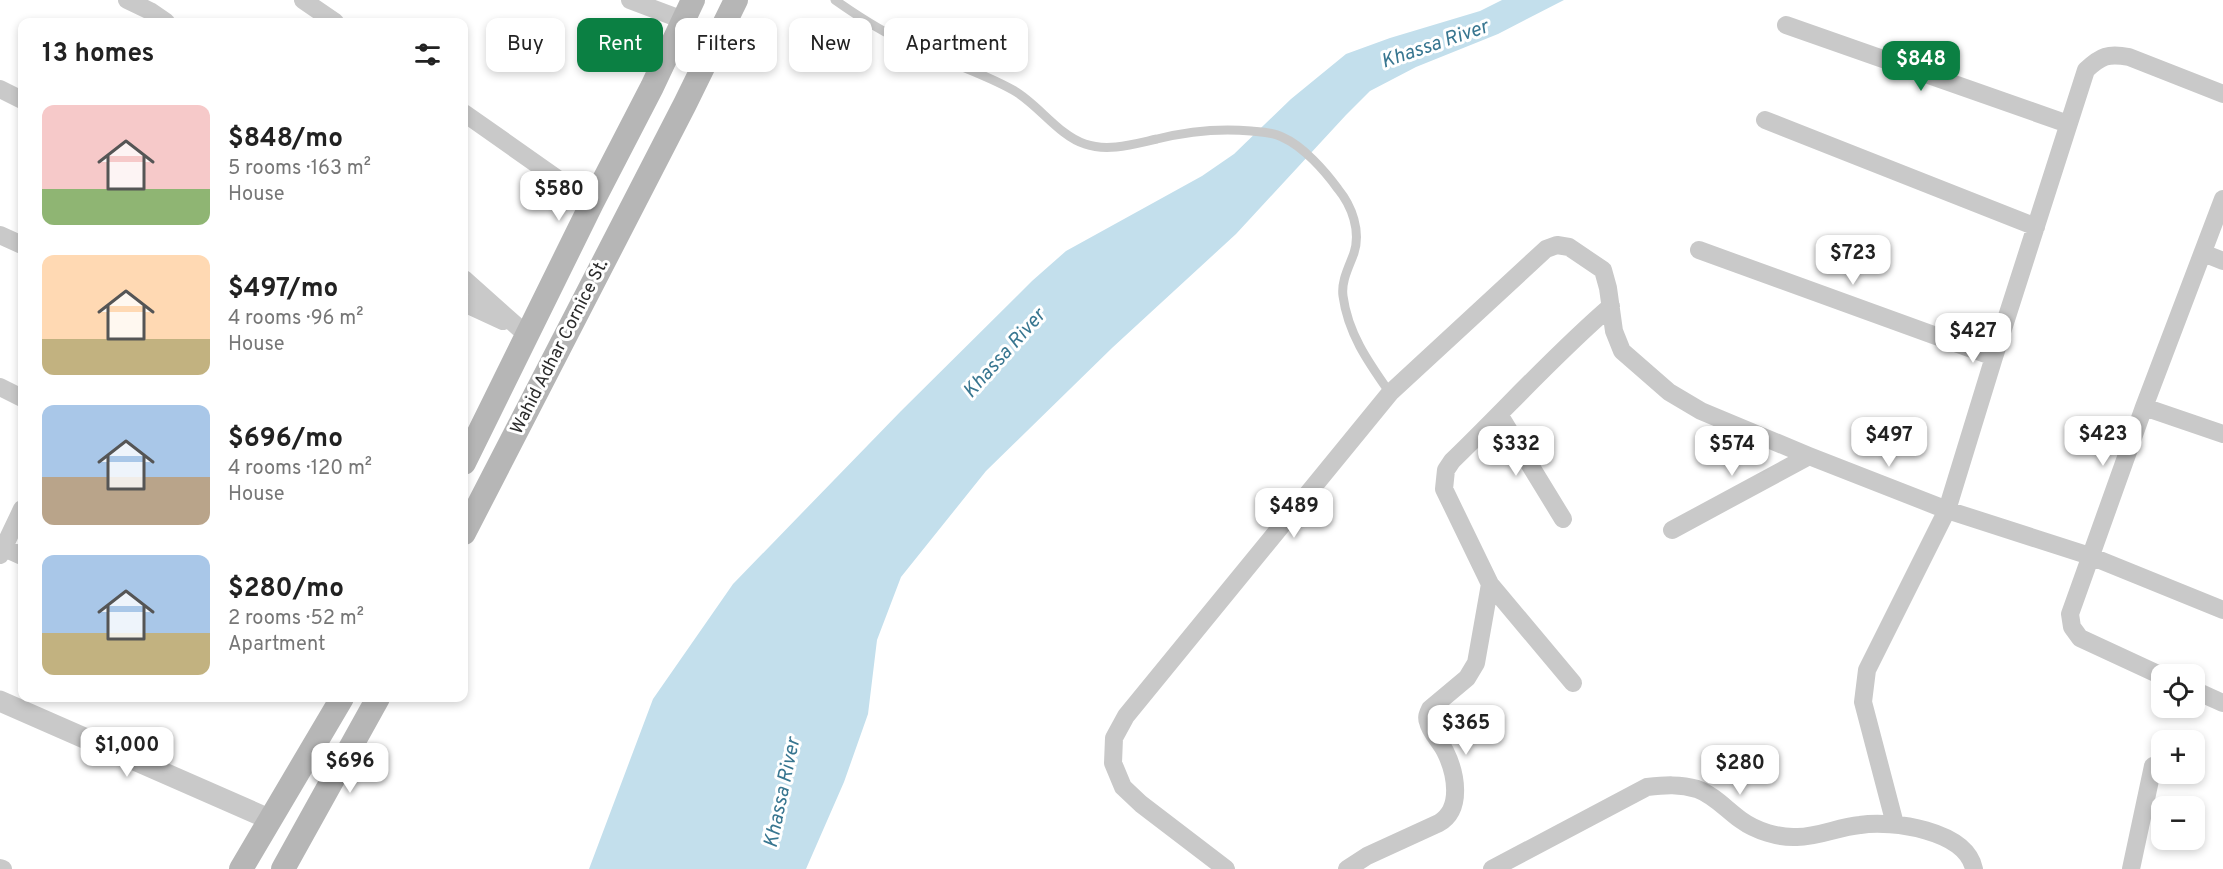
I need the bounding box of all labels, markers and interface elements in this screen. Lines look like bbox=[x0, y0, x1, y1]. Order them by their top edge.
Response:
water label: Khassa River bbox=[1378, 14, 1493, 76]
chip: Buy bbox=[486, 18, 565, 72]
chip: Rent bbox=[577, 18, 663, 72]
chip: Filters bbox=[675, 18, 777, 72]
chip: New bbox=[789, 18, 872, 72]
chip: Apartment bbox=[884, 18, 1028, 72]
text: 13 homes bbox=[42, 38, 154, 71]
icon: filters bbox=[411, 38, 444, 71]
pin: $848 bbox=[1885, 41, 1957, 92]
text: $848 bbox=[1896, 47, 1946, 73]
text: $848/mo bbox=[228, 123, 343, 156]
icon: home bbox=[90, 129, 162, 201]
text: 5 rooms · 163 m² bbox=[228, 156, 371, 182]
pin: $580 bbox=[523, 171, 595, 222]
text: $580 bbox=[534, 177, 584, 203]
text: House bbox=[228, 182, 284, 208]
pin: $723 bbox=[1817, 235, 1889, 286]
text: $723 bbox=[1830, 241, 1876, 267]
street label: Wahid Adhar Cornice St. bbox=[506, 256, 614, 438]
text: $497/mo bbox=[228, 273, 338, 306]
icon: home bbox=[90, 279, 162, 351]
water label: Khassa River bbox=[958, 303, 1053, 404]
text: 4 rooms · 96 m² bbox=[228, 306, 363, 332]
pin: $427 bbox=[1937, 313, 2009, 364]
text: $427 bbox=[1949, 319, 1997, 345]
text: House bbox=[228, 332, 284, 358]
pin: $423 bbox=[2067, 416, 2139, 467]
pin: $497 bbox=[1853, 417, 1925, 468]
text: $423 bbox=[2078, 422, 2128, 448]
text: $696/mo bbox=[228, 423, 343, 456]
text: $497 bbox=[1865, 423, 1913, 449]
pin: $332 bbox=[1480, 426, 1552, 477]
pin: $574 bbox=[1696, 426, 1768, 477]
icon: home bbox=[90, 429, 162, 501]
text: $332 bbox=[1492, 432, 1540, 458]
text: $574 bbox=[1709, 432, 1755, 458]
text: 4 rooms · 120 m² bbox=[228, 456, 372, 482]
text: House bbox=[228, 482, 284, 508]
pin: $489 bbox=[1258, 488, 1330, 539]
text: $489 bbox=[1269, 494, 1319, 520]
text: $280/mo bbox=[228, 573, 344, 606]
icon: home bbox=[90, 579, 162, 651]
text: 2 rooms · 52 m² bbox=[228, 606, 364, 632]
text: Apartment bbox=[228, 632, 326, 658]
map controls bbox=[2151, 664, 2205, 850]
button: locate bbox=[2151, 664, 2205, 718]
pin: $365 bbox=[1430, 705, 1502, 756]
text: $365 bbox=[1442, 711, 1490, 737]
pin: $1,000 bbox=[78, 727, 176, 778]
button: + bbox=[2151, 730, 2205, 784]
text: $1,000 bbox=[95, 733, 159, 759]
water label: Khassa River bbox=[759, 734, 808, 850]
pin: $696 bbox=[314, 743, 386, 794]
pin: $280 bbox=[1704, 745, 1776, 796]
text: $696 bbox=[326, 749, 374, 775]
text: $280 bbox=[1715, 751, 1765, 777]
button: − bbox=[2151, 796, 2205, 850]

